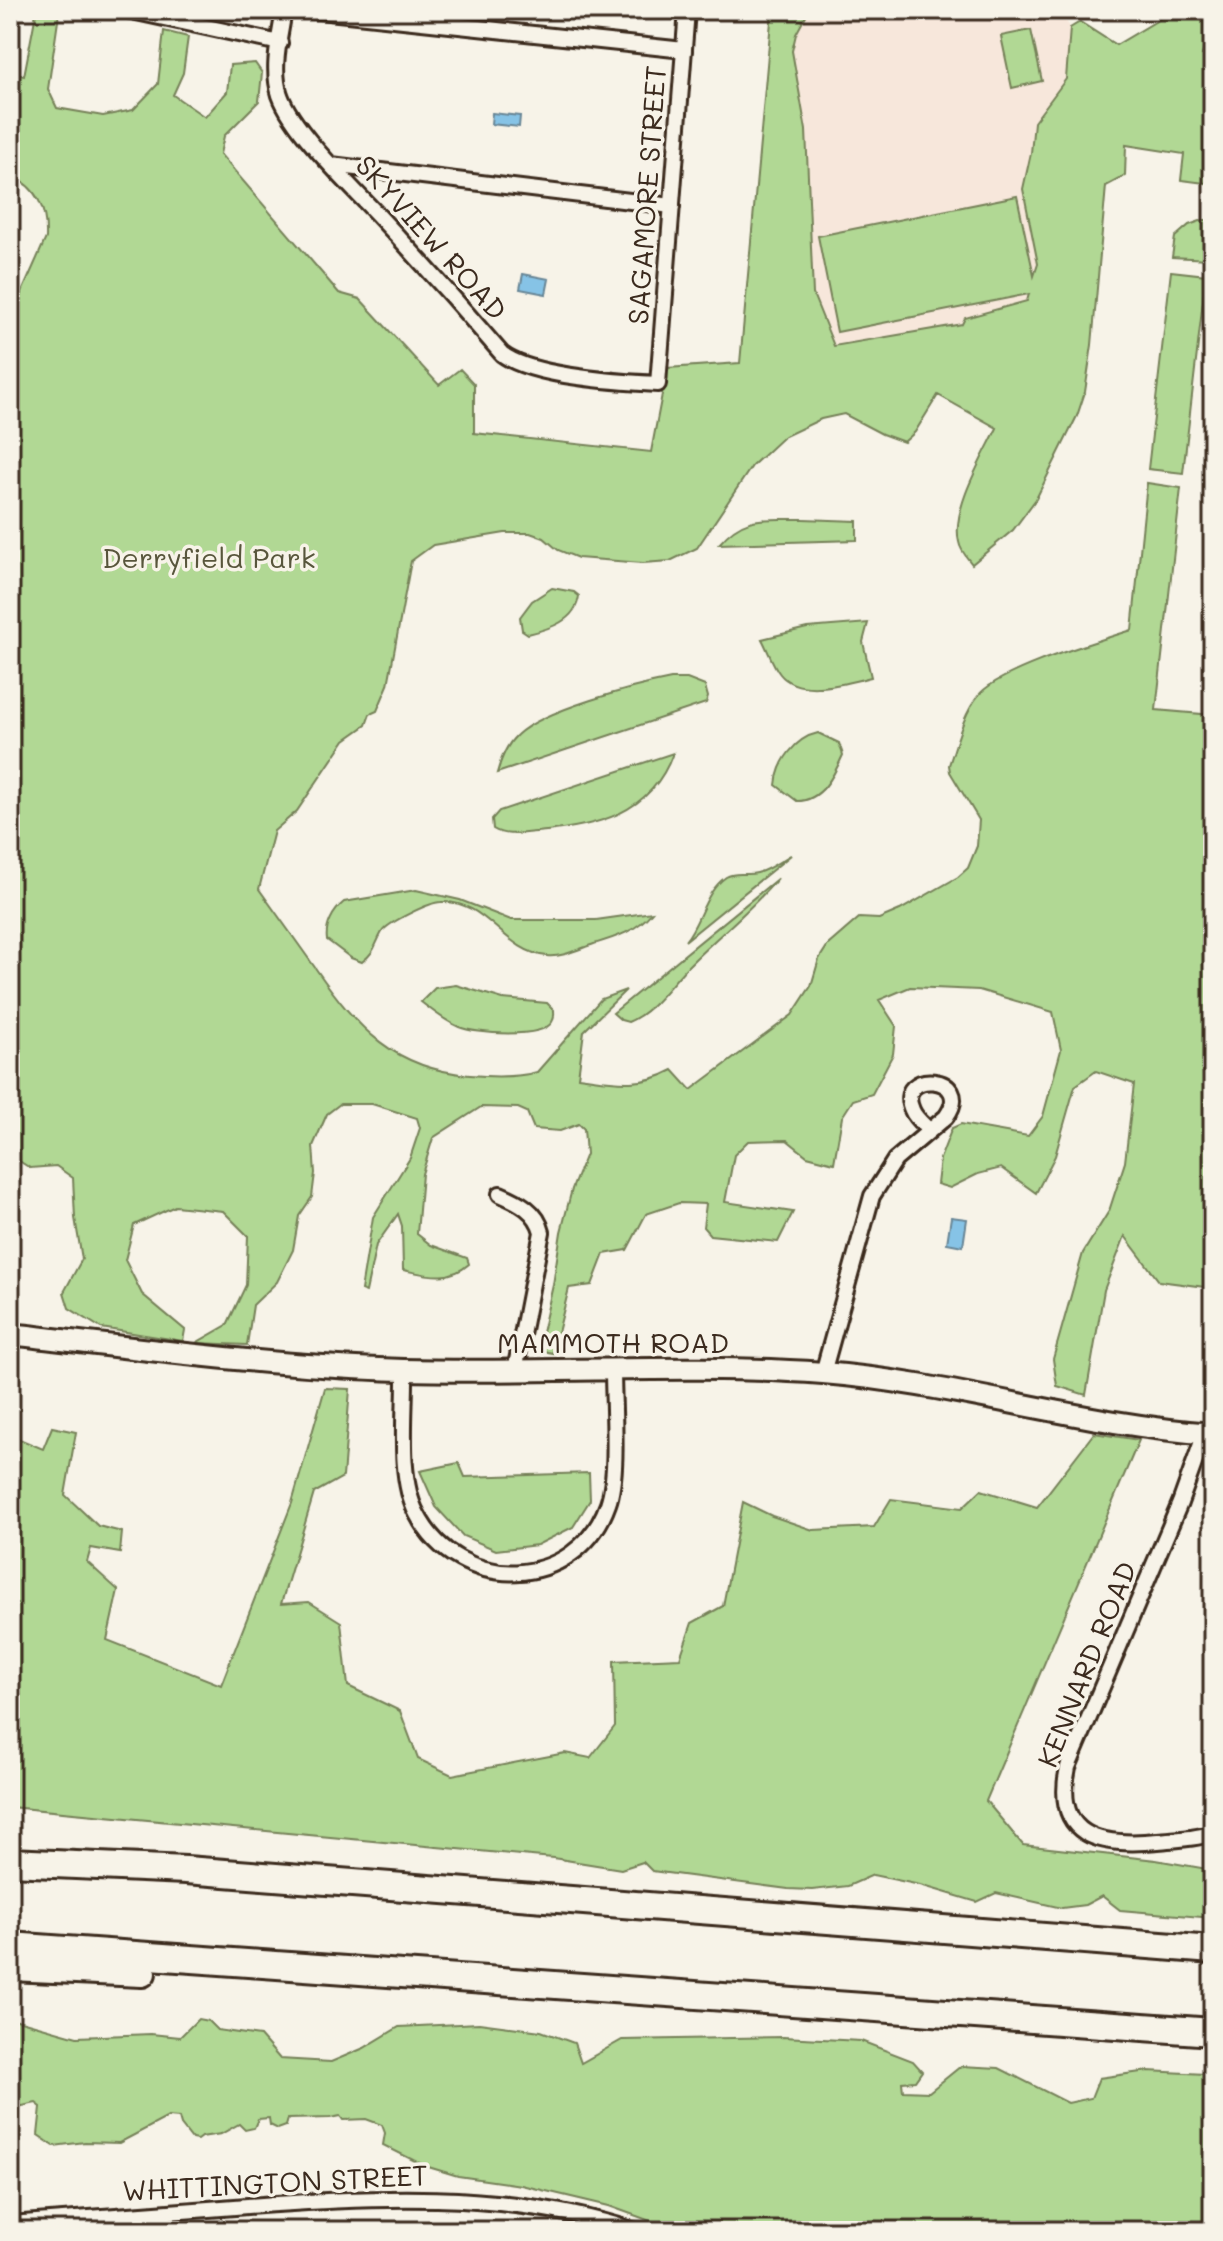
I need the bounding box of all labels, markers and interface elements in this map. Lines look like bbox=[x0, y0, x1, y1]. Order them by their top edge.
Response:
street label: SAGAMORE STREET bbox=[619, 64, 673, 326]
street label: SKYVIEW ROAD bbox=[348, 147, 516, 327]
park label: Derryfield Park bbox=[102, 539, 316, 575]
street label: MAMMOTH ROAD bbox=[497, 1324, 729, 1360]
street label: KENNARD ROAD bbox=[1028, 1556, 1144, 1772]
street label: WHITTINGTON STREET bbox=[121, 2156, 429, 2208]

